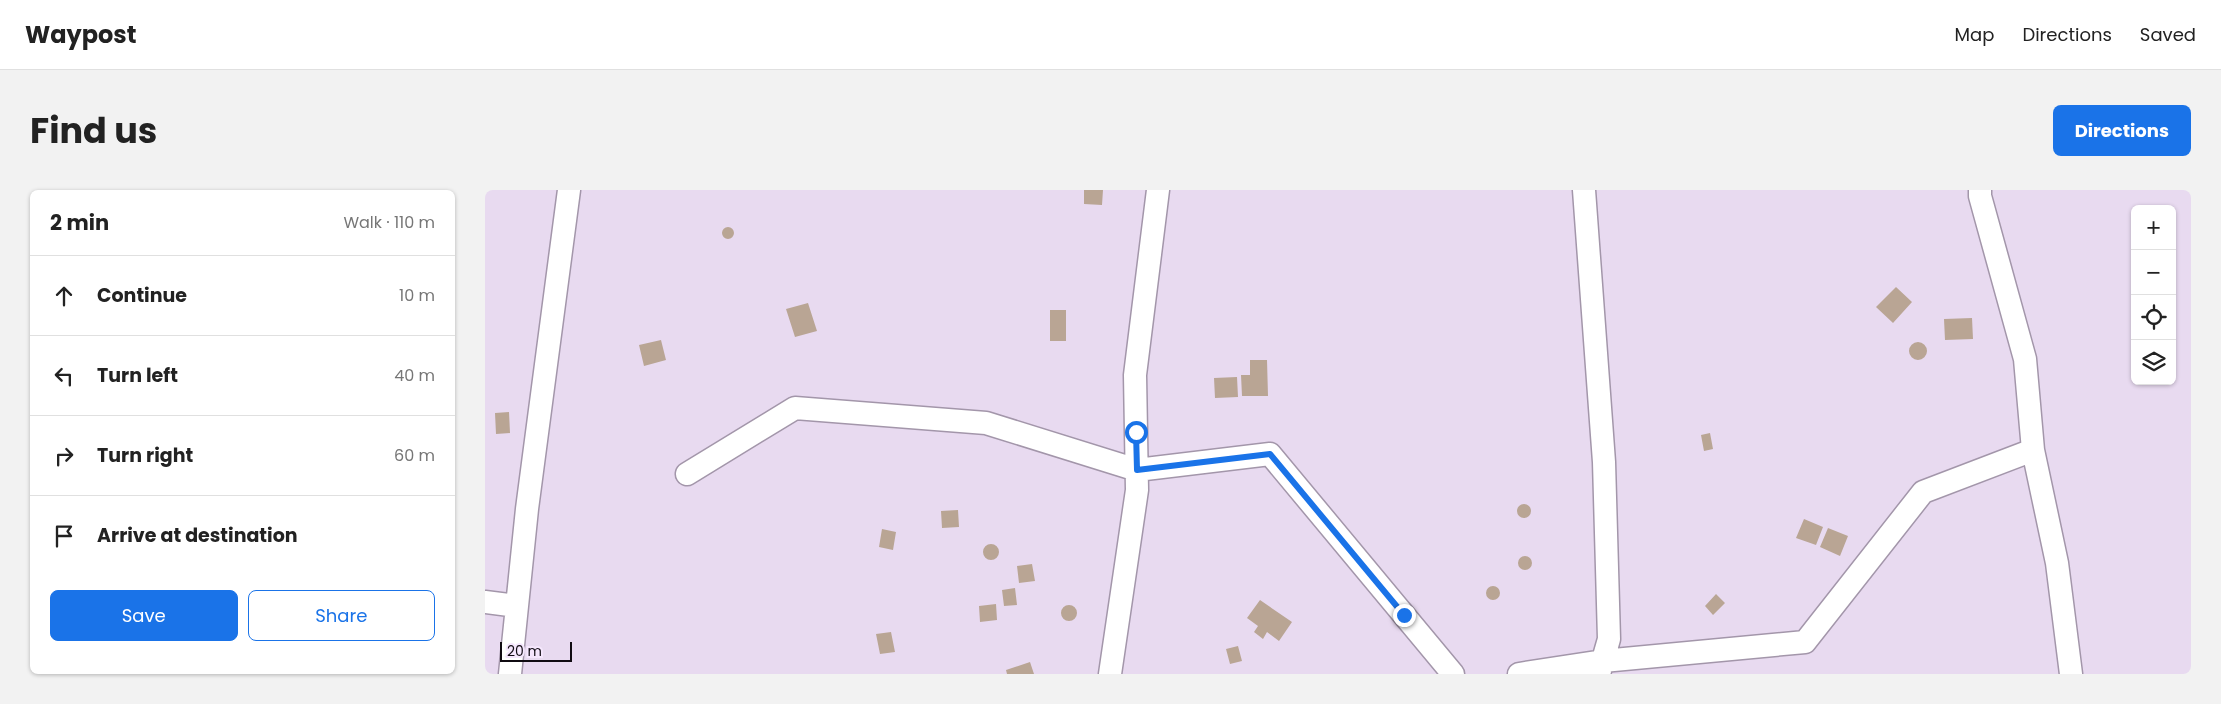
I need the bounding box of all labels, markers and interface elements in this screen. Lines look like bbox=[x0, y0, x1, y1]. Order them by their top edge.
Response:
text: Waypost bbox=[25, 18, 136, 51]
text: Map bbox=[1955, 22, 1994, 47]
text: Directions bbox=[2022, 22, 2112, 47]
text: Saved bbox=[2140, 22, 2196, 47]
button: Directions bbox=[2053, 105, 2191, 156]
text: Find us bbox=[30, 106, 157, 155]
map controls bbox=[2131, 205, 2176, 385]
button: + bbox=[2131, 205, 2176, 250]
text: 2 min bbox=[50, 208, 109, 237]
text: Walk · 110 m bbox=[343, 211, 435, 234]
button: − bbox=[2131, 250, 2176, 295]
icon: ahead bbox=[50, 282, 78, 310]
text: Continue bbox=[97, 282, 187, 309]
text: 10 m bbox=[399, 284, 435, 307]
button: locate bbox=[2131, 295, 2176, 340]
button: layers bbox=[2131, 340, 2176, 385]
icon: left bbox=[50, 362, 78, 390]
text: Turn left bbox=[97, 362, 178, 389]
text: 40 m bbox=[394, 364, 435, 387]
route start bbox=[1125, 421, 1148, 444]
icon: right bbox=[50, 442, 78, 470]
text: Turn right bbox=[97, 442, 193, 469]
text: 60 m bbox=[394, 444, 435, 467]
icon: arrive bbox=[50, 522, 78, 550]
text: Arrive at destination bbox=[97, 522, 298, 549]
button: Save bbox=[50, 590, 238, 641]
button: Share bbox=[248, 590, 435, 641]
route end bbox=[1393, 604, 1416, 627]
scale bar bbox=[500, 639, 573, 662]
text: 20 m bbox=[507, 641, 542, 661]

